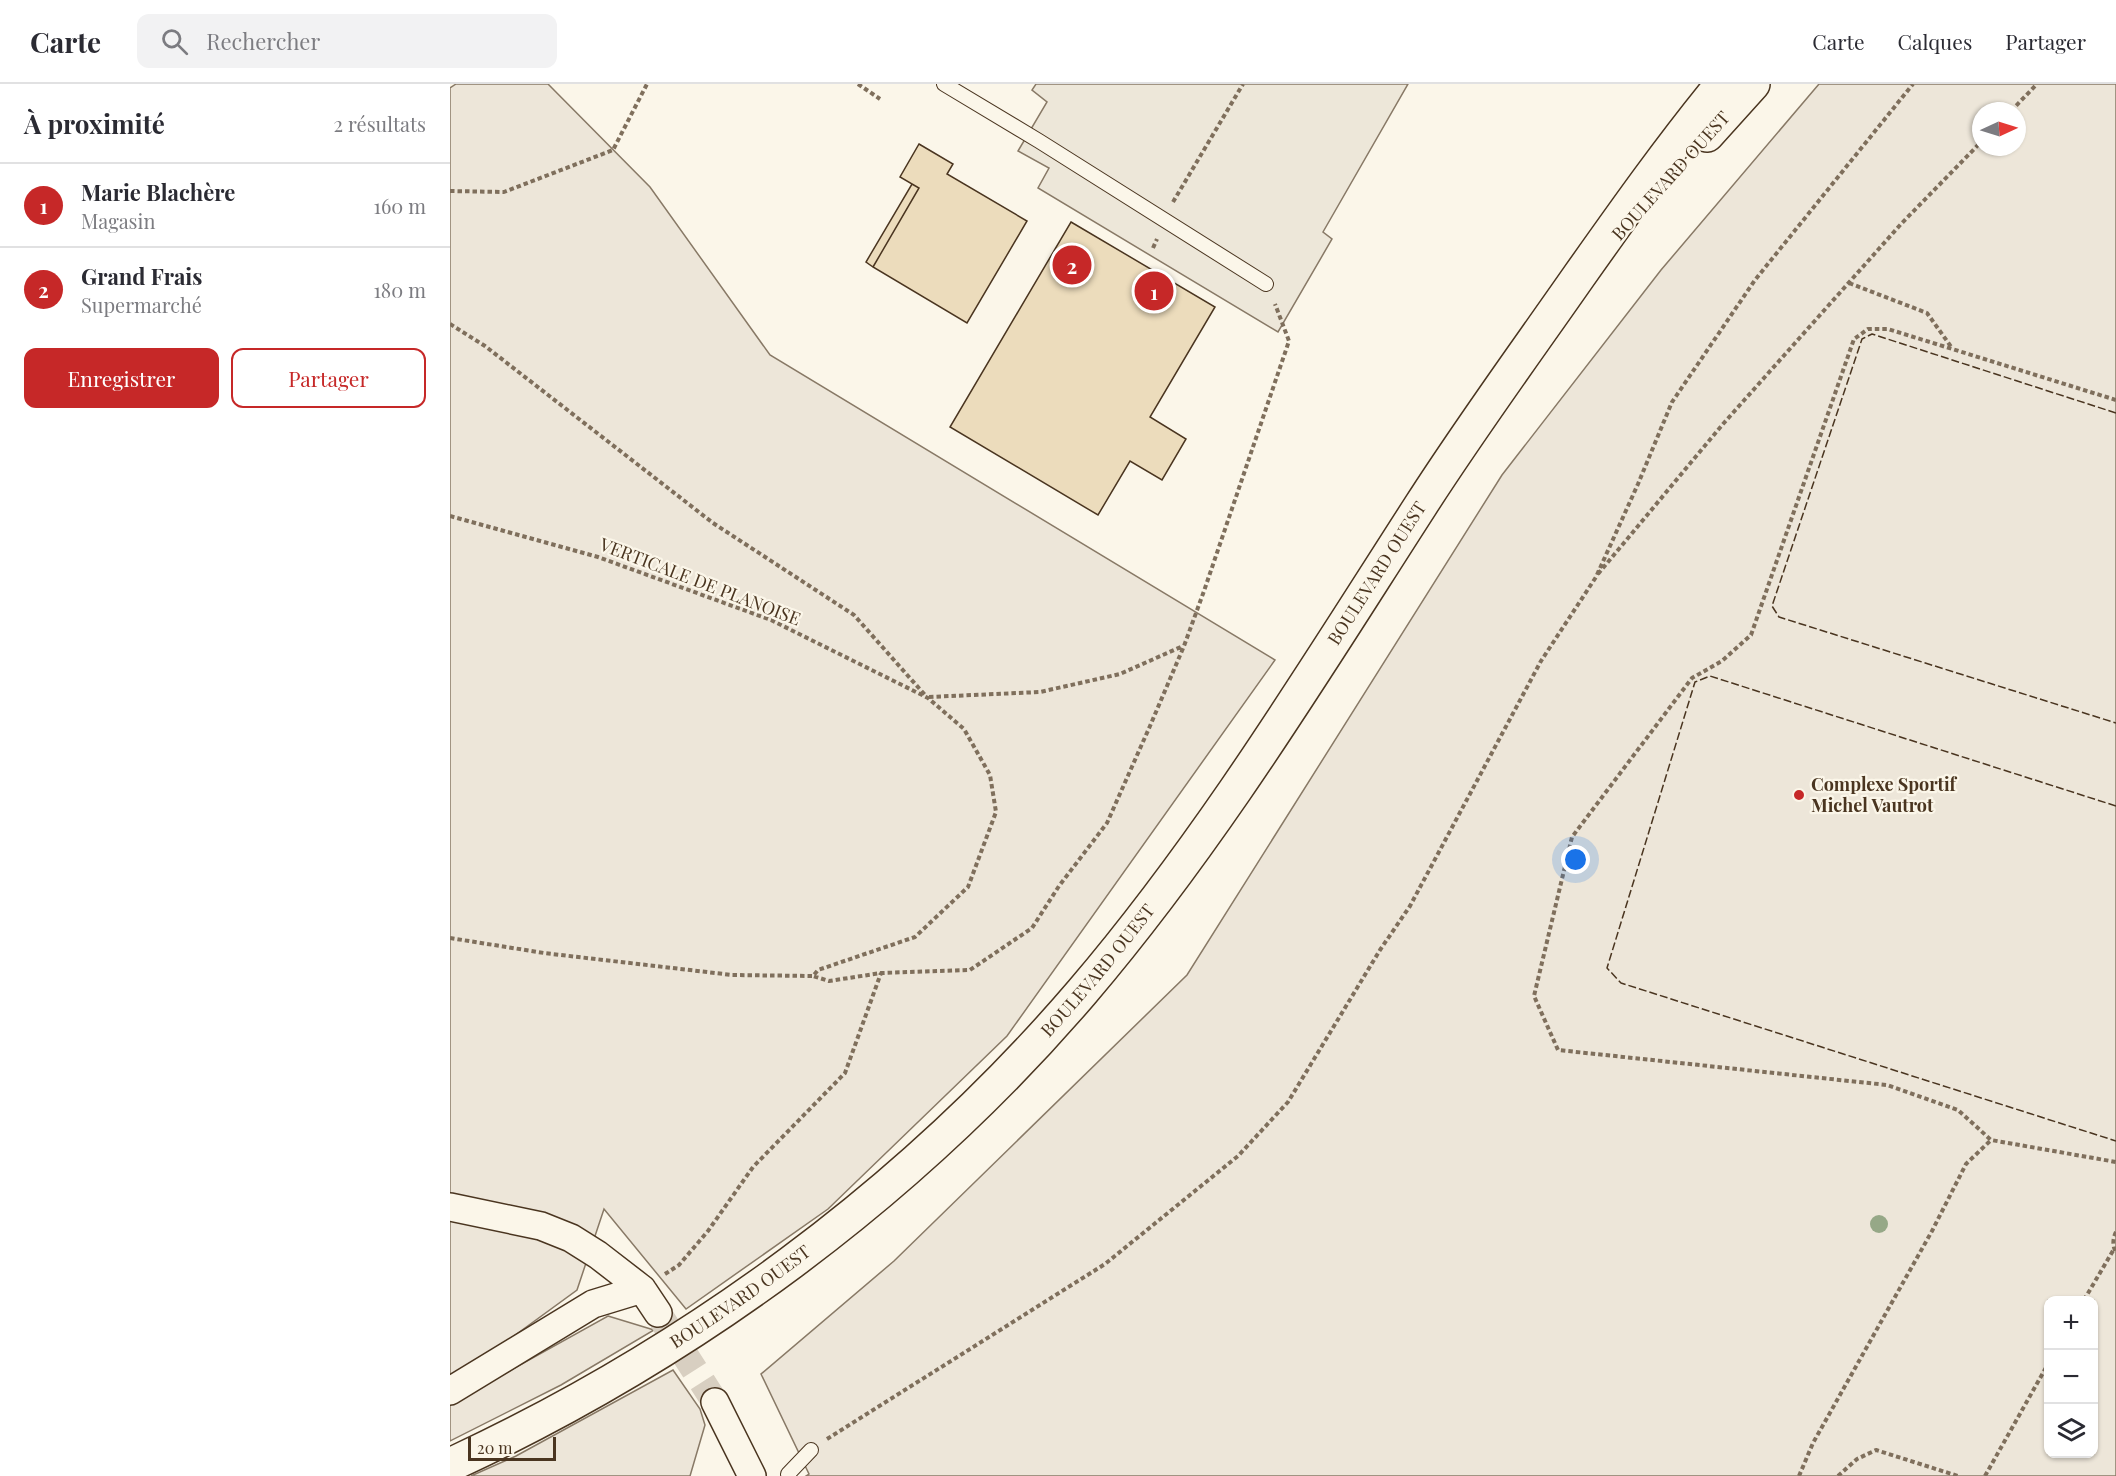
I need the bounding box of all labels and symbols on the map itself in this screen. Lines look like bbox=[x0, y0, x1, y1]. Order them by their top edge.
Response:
north arrow bbox=[1972, 102, 2026, 156]
street label: BOULEVARD OUEST bbox=[1606, 106, 1735, 245]
pin: 2 bbox=[1052, 242, 1092, 288]
pin: 1 bbox=[1134, 268, 1174, 314]
street label: BOULEVARD OUEST bbox=[1321, 496, 1431, 649]
street label: VERTICALE DE PLANOISE bbox=[596, 531, 804, 631]
place label: Complexe Sportif Michel Vautrot bbox=[1811, 772, 1958, 817]
marker: Complexe Sportif Michel Vautrot bbox=[1792, 788, 1806, 802]
your location bbox=[1561, 845, 1590, 874]
street label: BOULEVARD OUEST bbox=[1035, 899, 1160, 1042]
street label: BOULEVARD OUEST bbox=[665, 1239, 815, 1353]
scale bar bbox=[468, 1434, 556, 1462]

